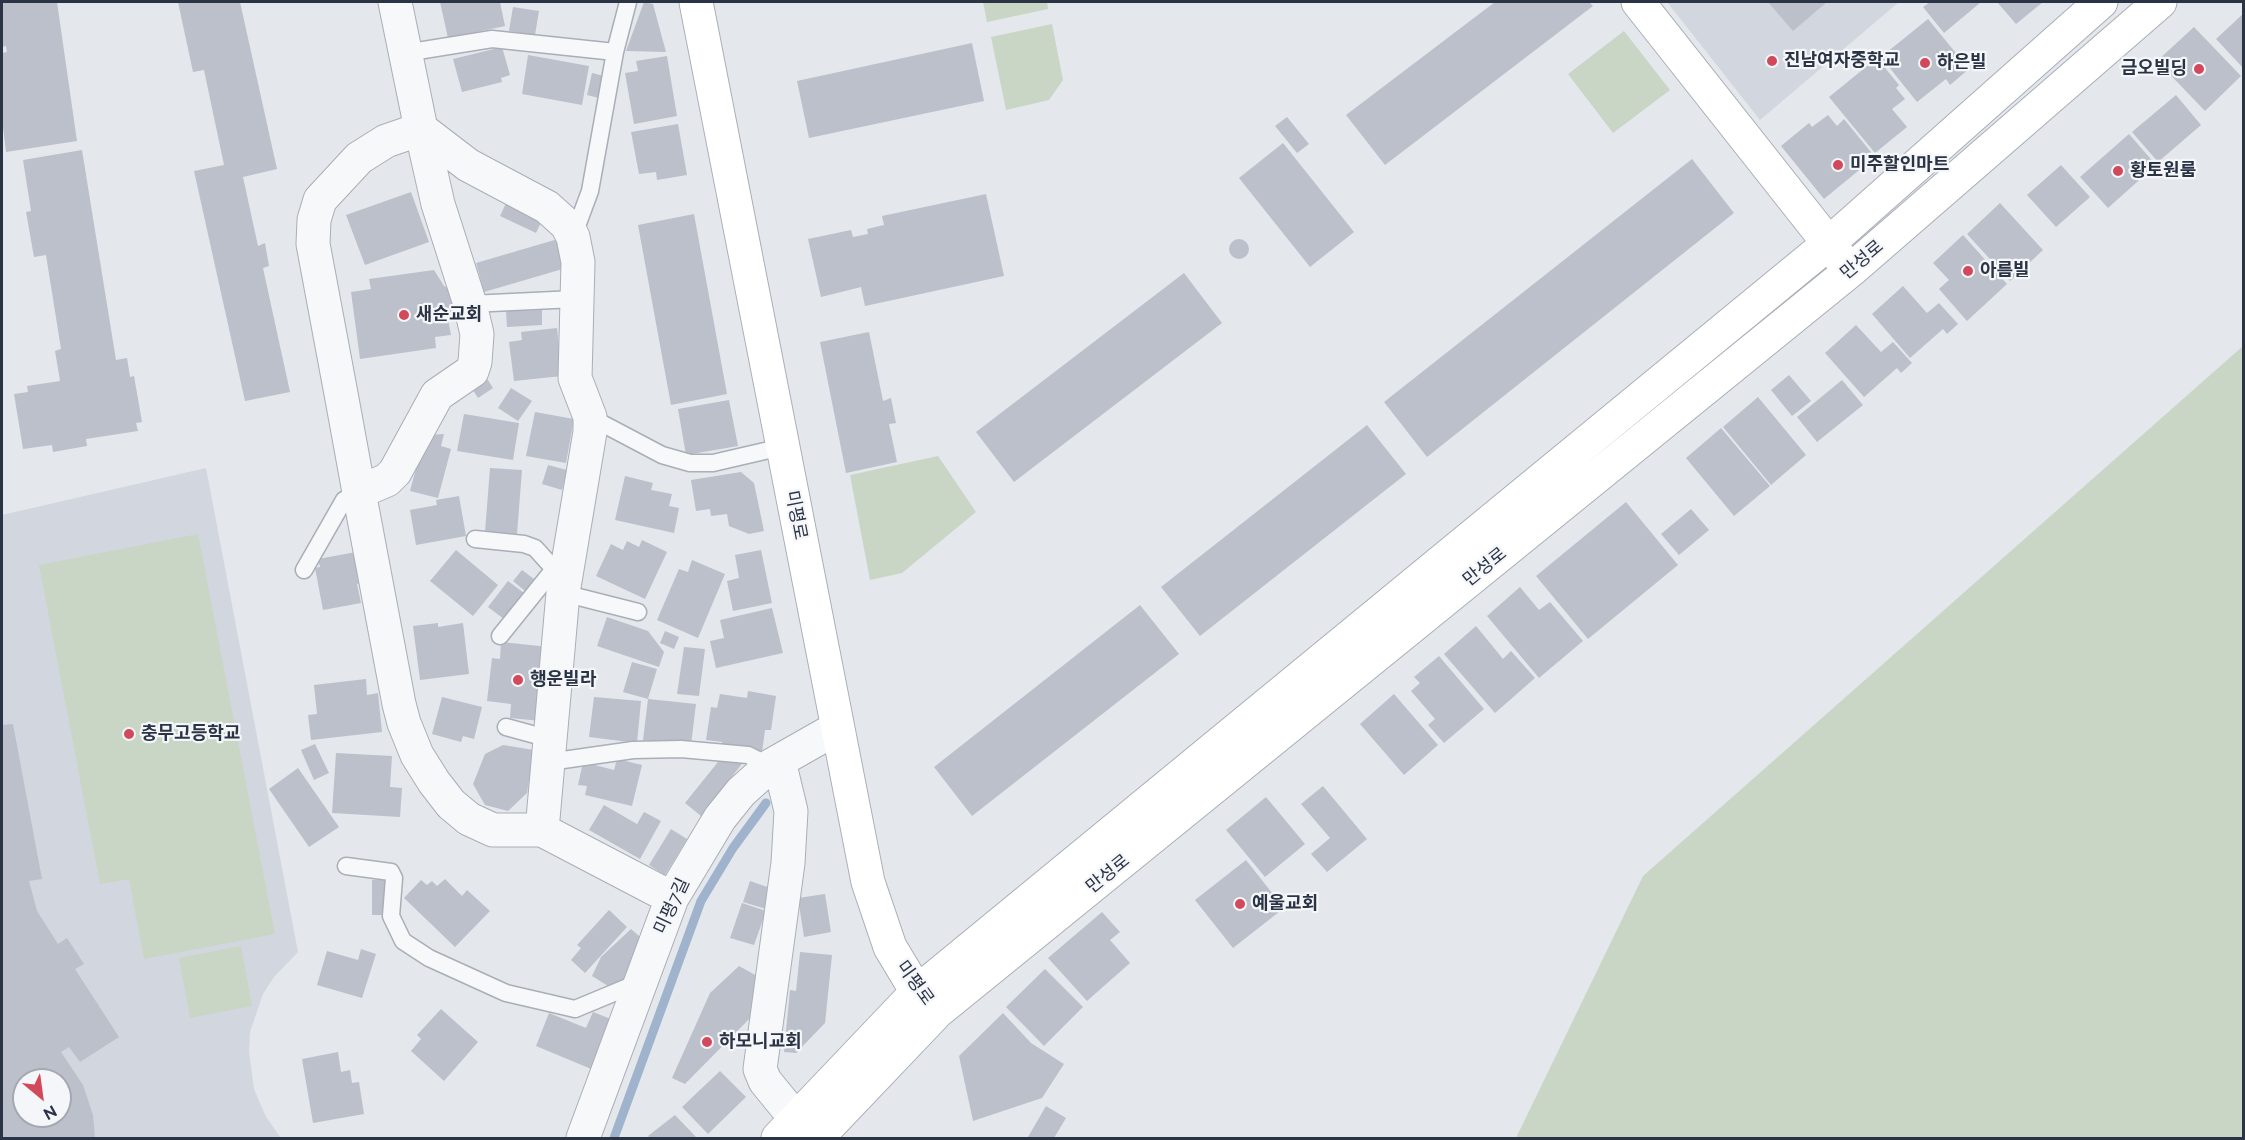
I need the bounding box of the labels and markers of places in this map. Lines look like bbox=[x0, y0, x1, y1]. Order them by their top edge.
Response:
place label: 진남여자중학교 bbox=[1784, 50, 1900, 72]
place label: 하은빌 bbox=[1937, 52, 1987, 74]
marker: 진남여자중학교 bbox=[1765, 54, 1779, 68]
marker: 하은빌 bbox=[1918, 56, 1932, 70]
place label: 금오빌딩 bbox=[2121, 58, 2187, 80]
marker: 금오빌딩 bbox=[2192, 62, 2206, 76]
place label: 미주할인마트 bbox=[1850, 154, 1949, 176]
marker: 미주할인마트 bbox=[1831, 158, 1845, 172]
place label: 황토원룸 bbox=[2130, 160, 2196, 182]
marker: 황토원룸 bbox=[2111, 164, 2125, 178]
place label: 아름빌 bbox=[1980, 260, 2030, 282]
marker: 아름빌 bbox=[1961, 264, 1975, 278]
place label: 새순교회 bbox=[416, 304, 482, 326]
marker: 새순교회 bbox=[397, 308, 411, 322]
place label: 행운빌라 bbox=[530, 669, 596, 691]
marker: 행운빌라 bbox=[511, 673, 525, 687]
place label: 충무고등학교 bbox=[141, 723, 240, 745]
marker: 충무고등학교 bbox=[122, 727, 136, 741]
place label: 예울교회 bbox=[1252, 893, 1318, 915]
marker: 예울교회 bbox=[1233, 897, 1247, 911]
place label: 하모니교회 bbox=[719, 1031, 802, 1053]
marker: 하모니교회 bbox=[700, 1035, 714, 1049]

